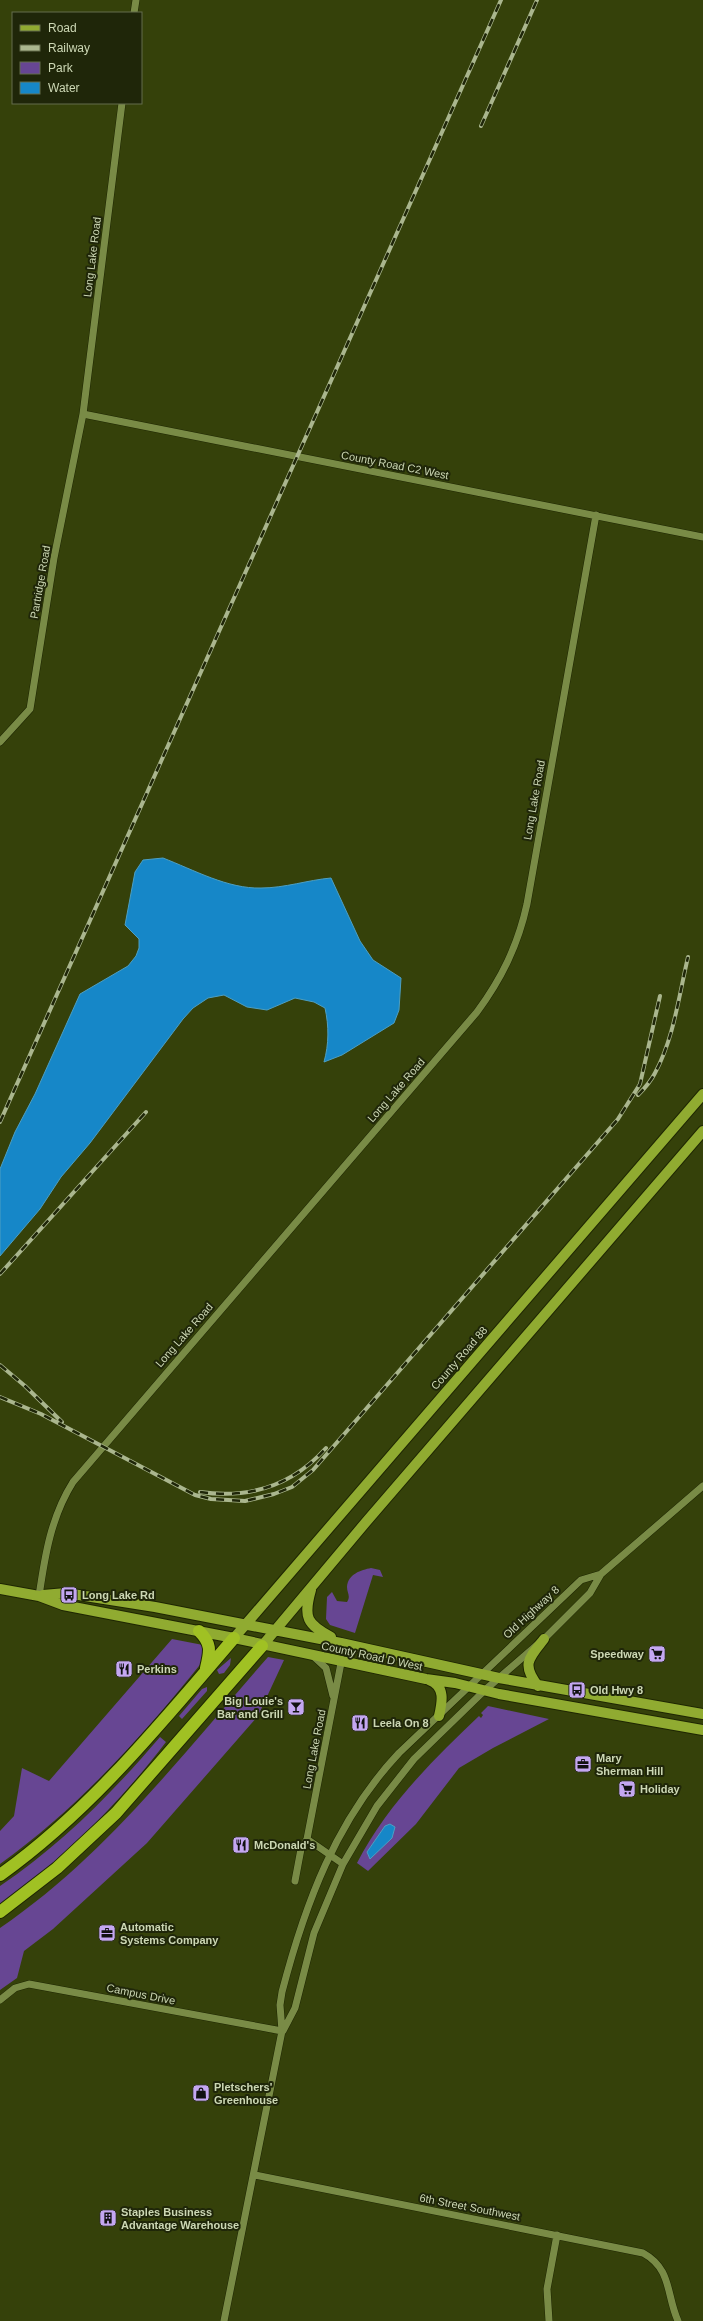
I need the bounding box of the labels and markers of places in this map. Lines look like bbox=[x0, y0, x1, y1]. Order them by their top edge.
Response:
bus stop icon: Long Lake Rd bbox=[59, 1585, 79, 1605]
place label: Long Lake Rd bbox=[82, 1589, 155, 1601]
supermarket icon: Speedway bbox=[647, 1644, 667, 1664]
place label: Speedway bbox=[590, 1648, 645, 1660]
restaurant icon: Perkins bbox=[114, 1659, 134, 1679]
place label: Perkins bbox=[137, 1663, 177, 1675]
bus stop icon: Old Hwy 8 bbox=[567, 1680, 587, 1700]
place label: Old Hwy 8 bbox=[590, 1684, 643, 1696]
place label: Big Louie's Bar and Grill bbox=[217, 1695, 283, 1720]
bar icon: Big Louie's Bar and Grill bbox=[286, 1697, 306, 1717]
restaurant icon: Leela On 8 bbox=[350, 1713, 370, 1733]
place label: Leela On 8 bbox=[373, 1717, 429, 1729]
place label: Mary Sherman Hill bbox=[596, 1752, 663, 1777]
office icon: Mary Sherman Hill bbox=[573, 1754, 593, 1774]
supermarket icon: Holiday bbox=[617, 1779, 637, 1799]
place label: Holiday bbox=[640, 1783, 681, 1795]
restaurant icon: McDonald's bbox=[231, 1835, 251, 1855]
place label: McDonald's bbox=[254, 1839, 315, 1851]
place label: Automatic Systems Company bbox=[120, 1921, 219, 1946]
office icon: Automatic Systems Company bbox=[97, 1923, 117, 1943]
place label: Pletschers' Greenhouse bbox=[214, 2081, 278, 2106]
shop icon: Pletschers' Greenhouse bbox=[191, 2083, 211, 2103]
place label: Staples Business Advantage Warehouse bbox=[121, 2206, 239, 2231]
building icon: Staples Business Advantage Warehouse bbox=[98, 2208, 118, 2228]

